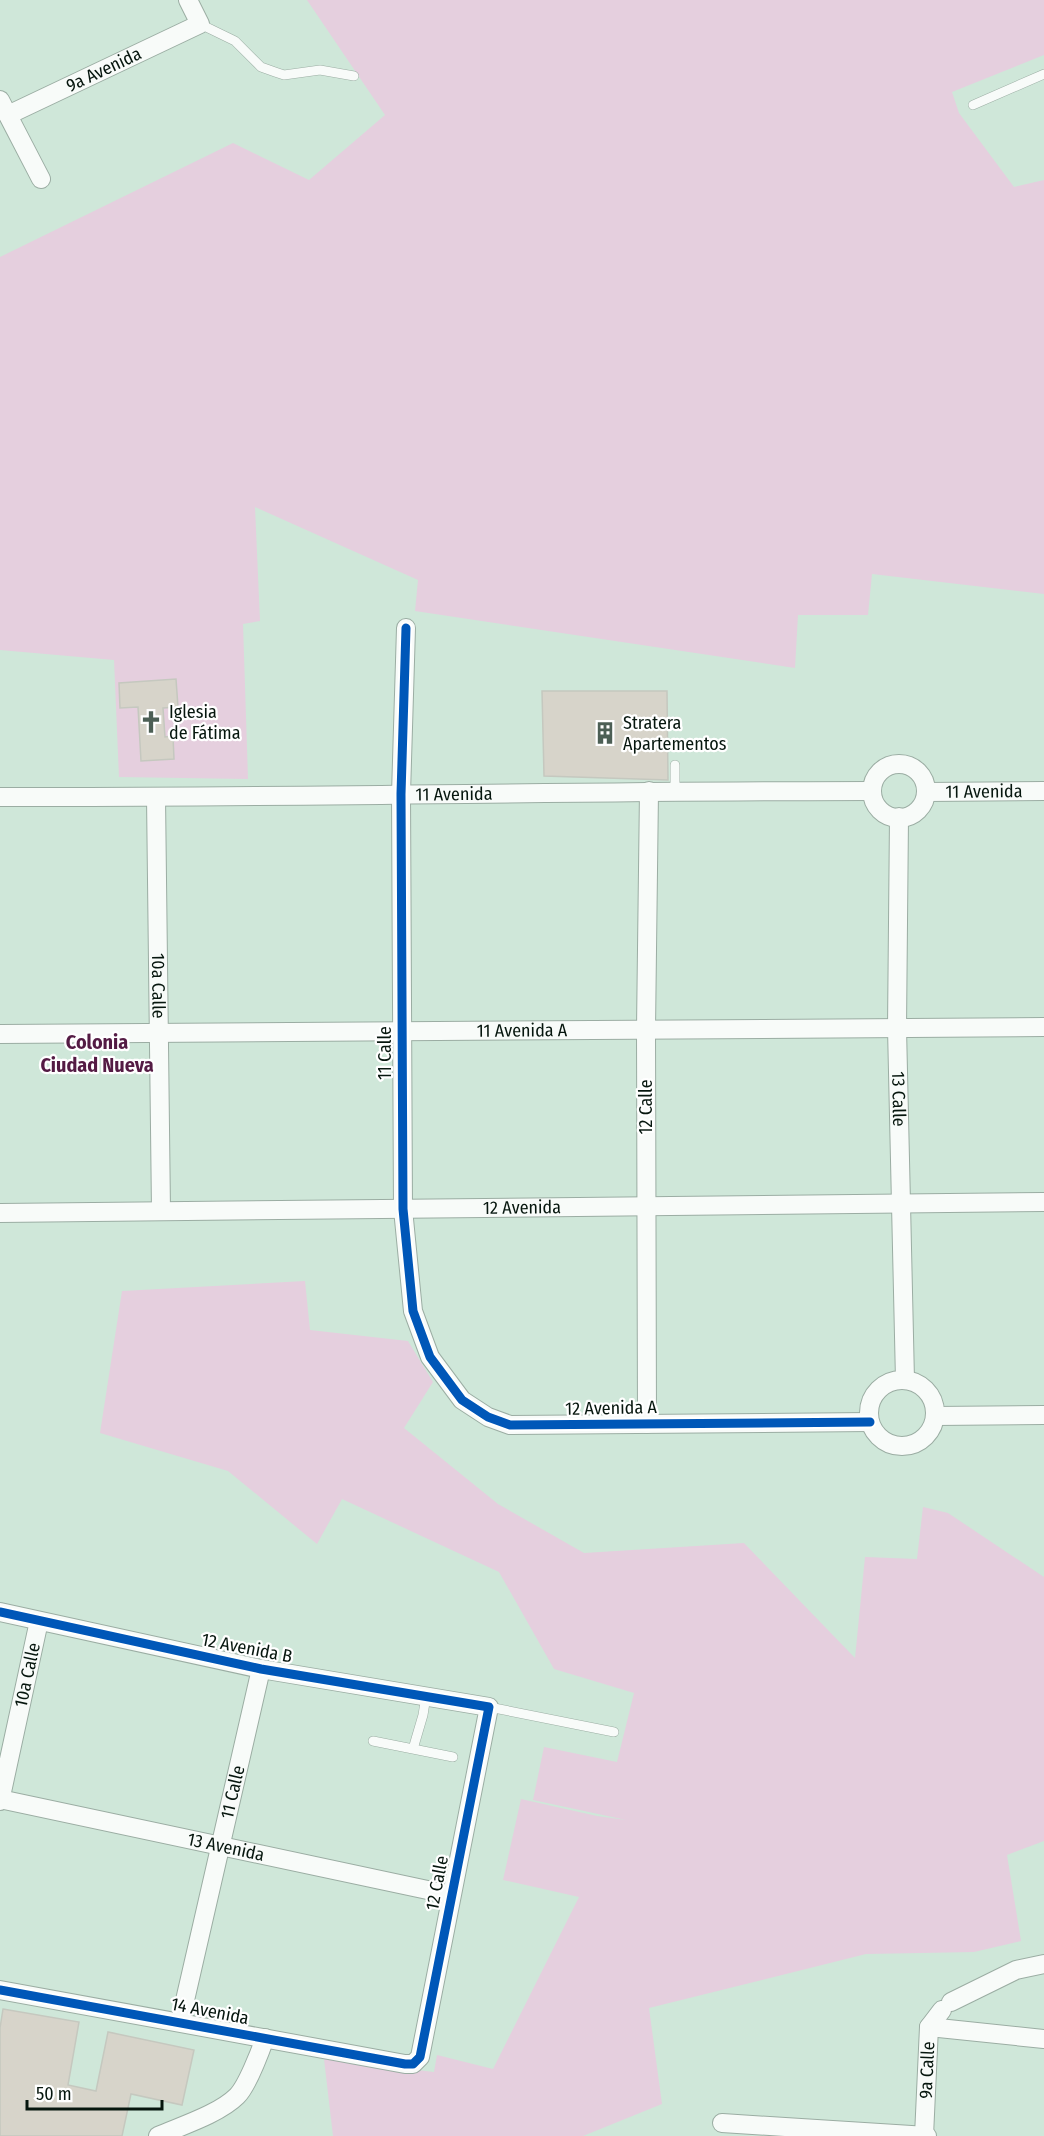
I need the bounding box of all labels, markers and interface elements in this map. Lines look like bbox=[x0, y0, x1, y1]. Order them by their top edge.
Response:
street label: 9a Avenida bbox=[63, 42, 145, 97]
place label: Iglesia de Fátima bbox=[169, 701, 241, 744]
church icon: Iglesia de Fátima bbox=[138, 709, 164, 735]
place label: Stratera Apartementos bbox=[623, 712, 727, 755]
building icon: Stratera Apartementos bbox=[592, 720, 618, 746]
street label: 11 Avenida bbox=[945, 780, 1023, 803]
street label: 11 Avenida bbox=[415, 783, 493, 806]
street label: 10a Calle bbox=[147, 953, 170, 1019]
street label: 11 Avenida A bbox=[477, 1019, 568, 1042]
street label: 11 Calle bbox=[374, 1026, 396, 1080]
district label: Colonia Ciudad Nueva bbox=[40, 1030, 154, 1077]
street label: 13 Calle bbox=[887, 1071, 910, 1127]
street label: 12 Calle bbox=[635, 1079, 657, 1135]
street label: 12 Avenida bbox=[483, 1196, 561, 1219]
street label: 12 Avenida A bbox=[565, 1396, 658, 1420]
street label: 12 Avenida B bbox=[200, 1628, 294, 1668]
street label: 10a Calle bbox=[10, 1641, 45, 1709]
street label: 11 Calle bbox=[216, 1763, 250, 1821]
street label: 13 Avenida bbox=[185, 1828, 267, 1866]
street label: 12 Calle bbox=[421, 1854, 453, 1912]
street label: 14 Avenida bbox=[169, 1993, 251, 2029]
street label: 9a Calle bbox=[915, 2041, 939, 2099]
scale bar bbox=[27, 2073, 162, 2111]
text: 50 m bbox=[36, 2083, 72, 2105]

